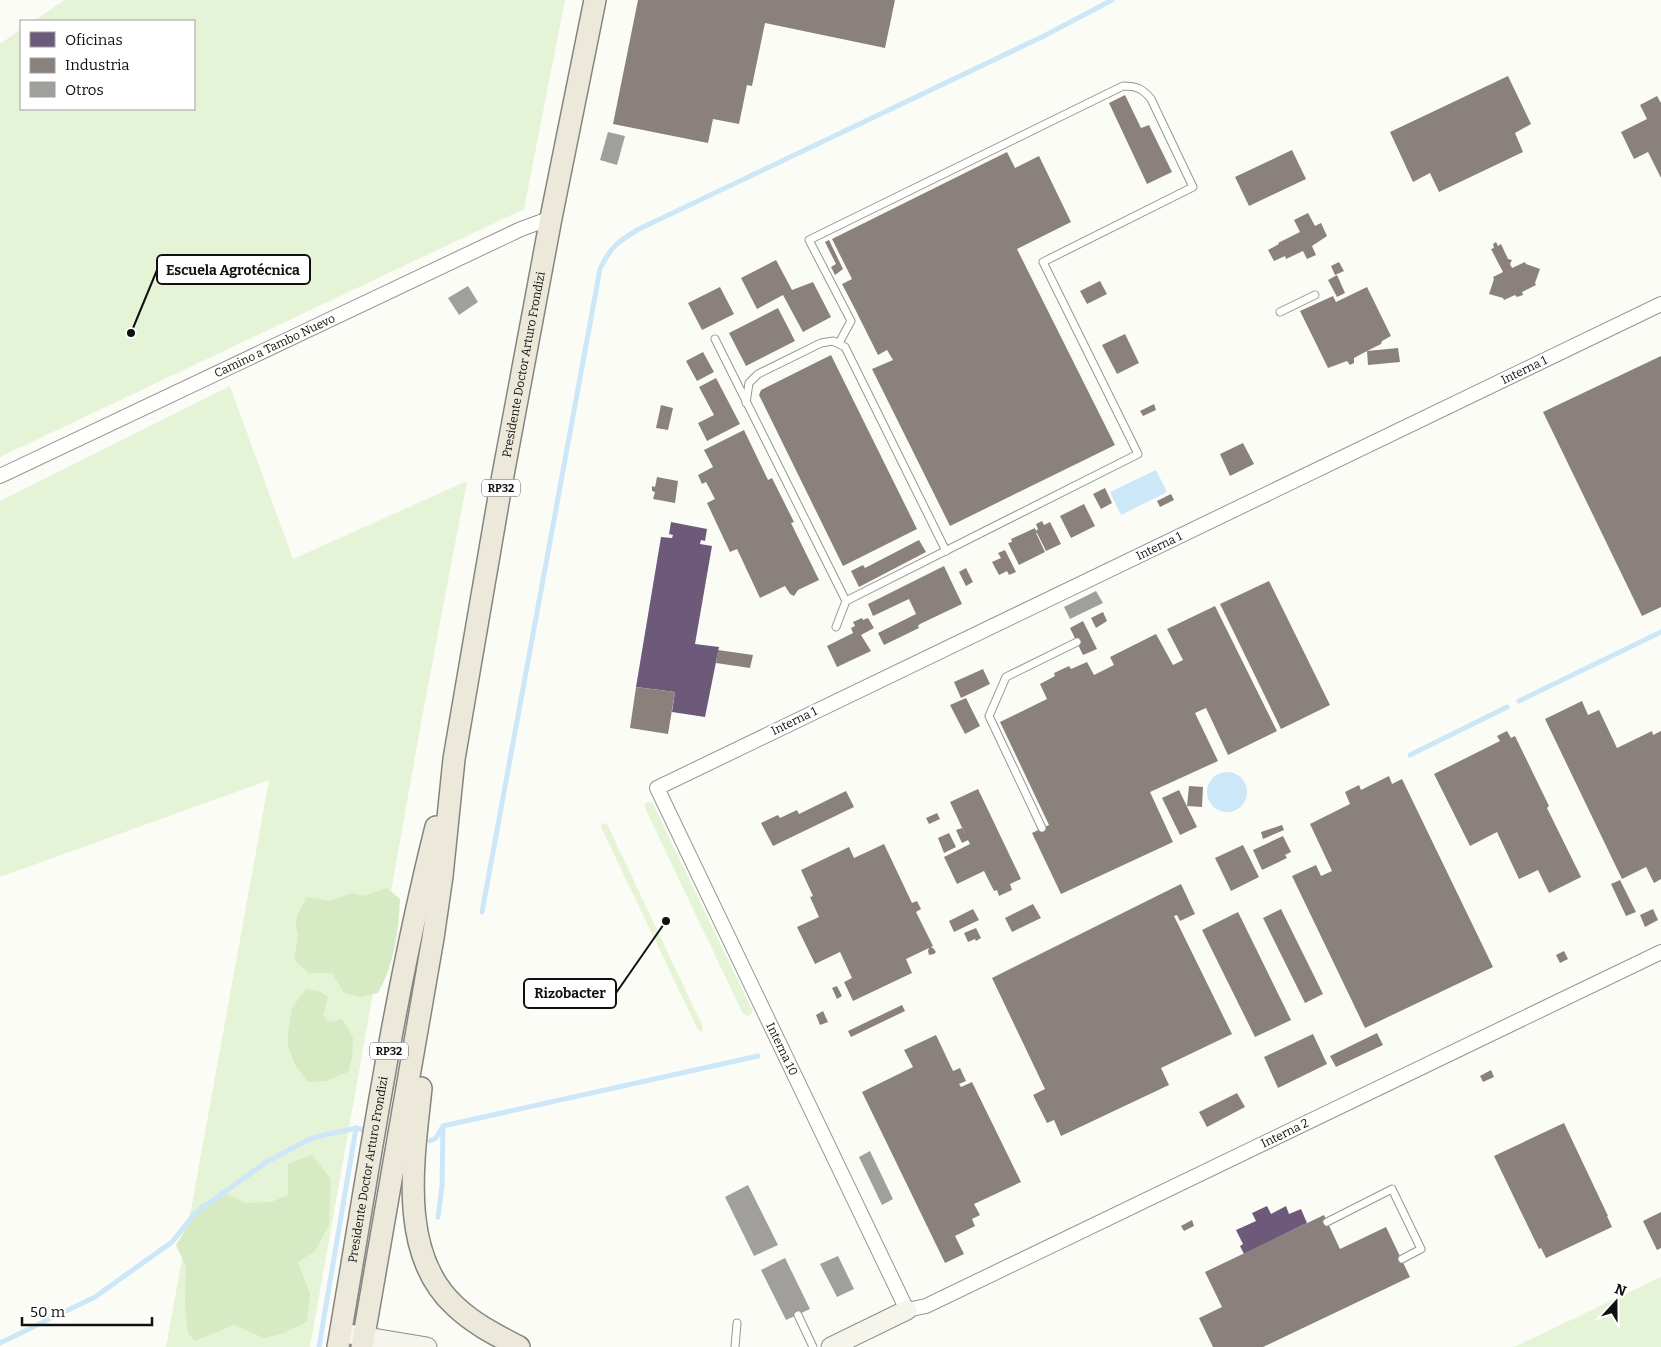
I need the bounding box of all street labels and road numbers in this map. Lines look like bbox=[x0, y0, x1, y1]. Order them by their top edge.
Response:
street label: Presidente Doctor Arturo Frondizi bbox=[499, 270, 548, 458]
street label: Camino a Tambo Nuevo bbox=[212, 311, 337, 380]
street label: Interna 1 bbox=[1499, 353, 1549, 387]
road number: RP32 bbox=[482, 479, 520, 496]
street label: Interna 1 bbox=[1134, 529, 1184, 563]
street label: Interna 1 bbox=[769, 704, 819, 738]
street label: Interna 10 bbox=[763, 1020, 801, 1078]
road number: RP32 bbox=[370, 1042, 408, 1060]
street label: Presidente Doctor Arturo Frondizi bbox=[345, 1075, 391, 1264]
street label: Interna 2 bbox=[1259, 1116, 1311, 1151]

